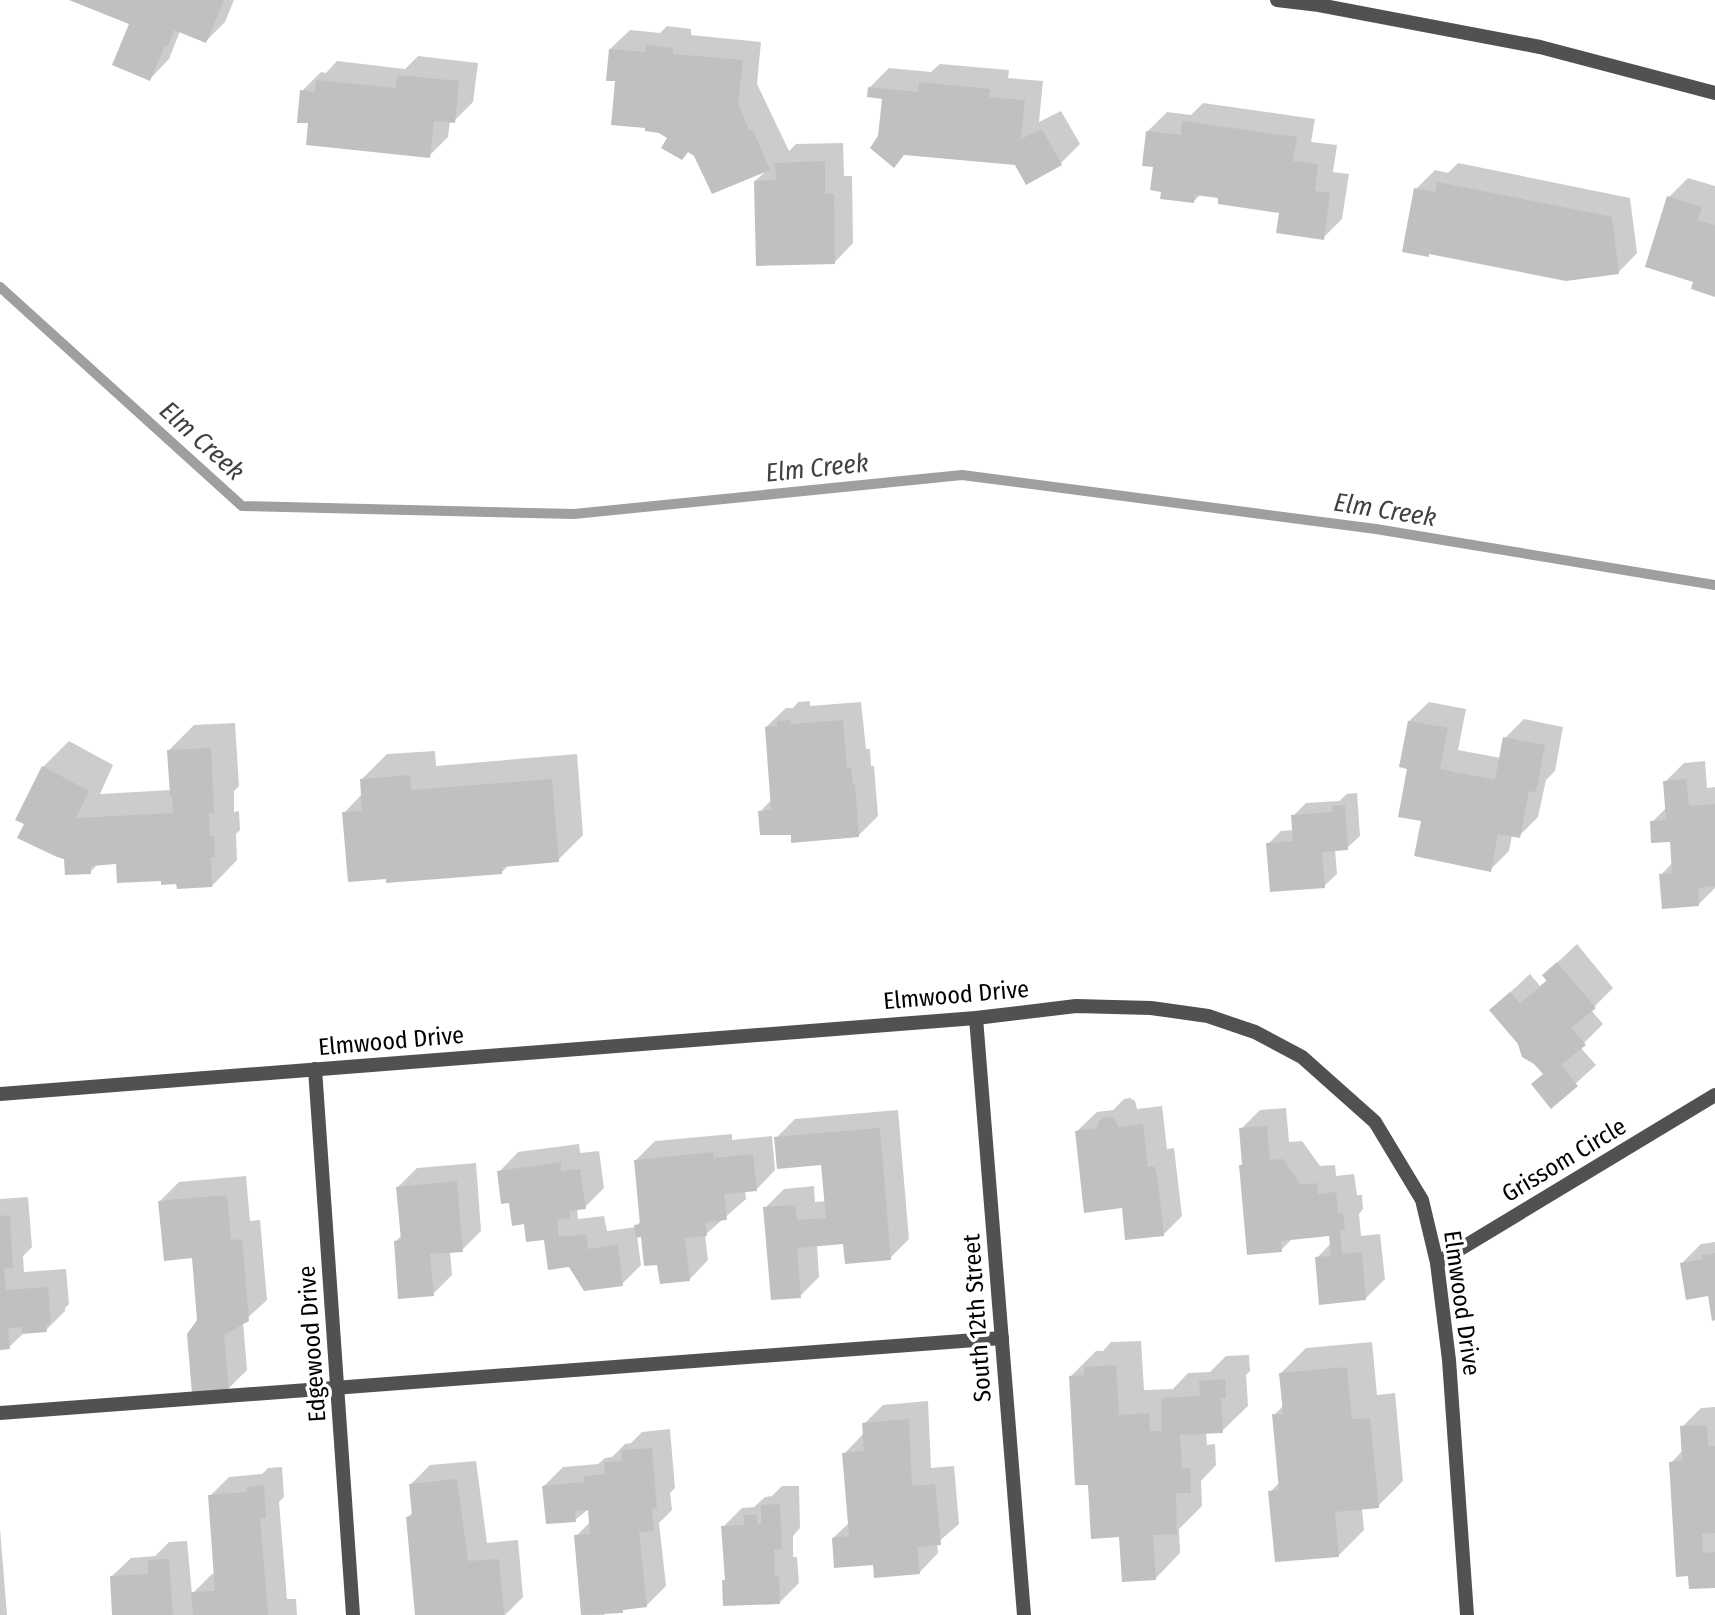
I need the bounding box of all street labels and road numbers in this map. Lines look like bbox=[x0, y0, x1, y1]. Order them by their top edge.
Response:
street label: Elmwood Drive bbox=[882, 975, 1030, 1015]
street label: Elmwood Drive bbox=[317, 1021, 465, 1061]
street label: Grissom Circle bbox=[1497, 1112, 1631, 1208]
street label: Elmwood Drive bbox=[1438, 1229, 1486, 1377]
street label: South 12th Street bbox=[957, 1233, 997, 1403]
street label: Edgewood Drive bbox=[293, 1265, 331, 1423]

